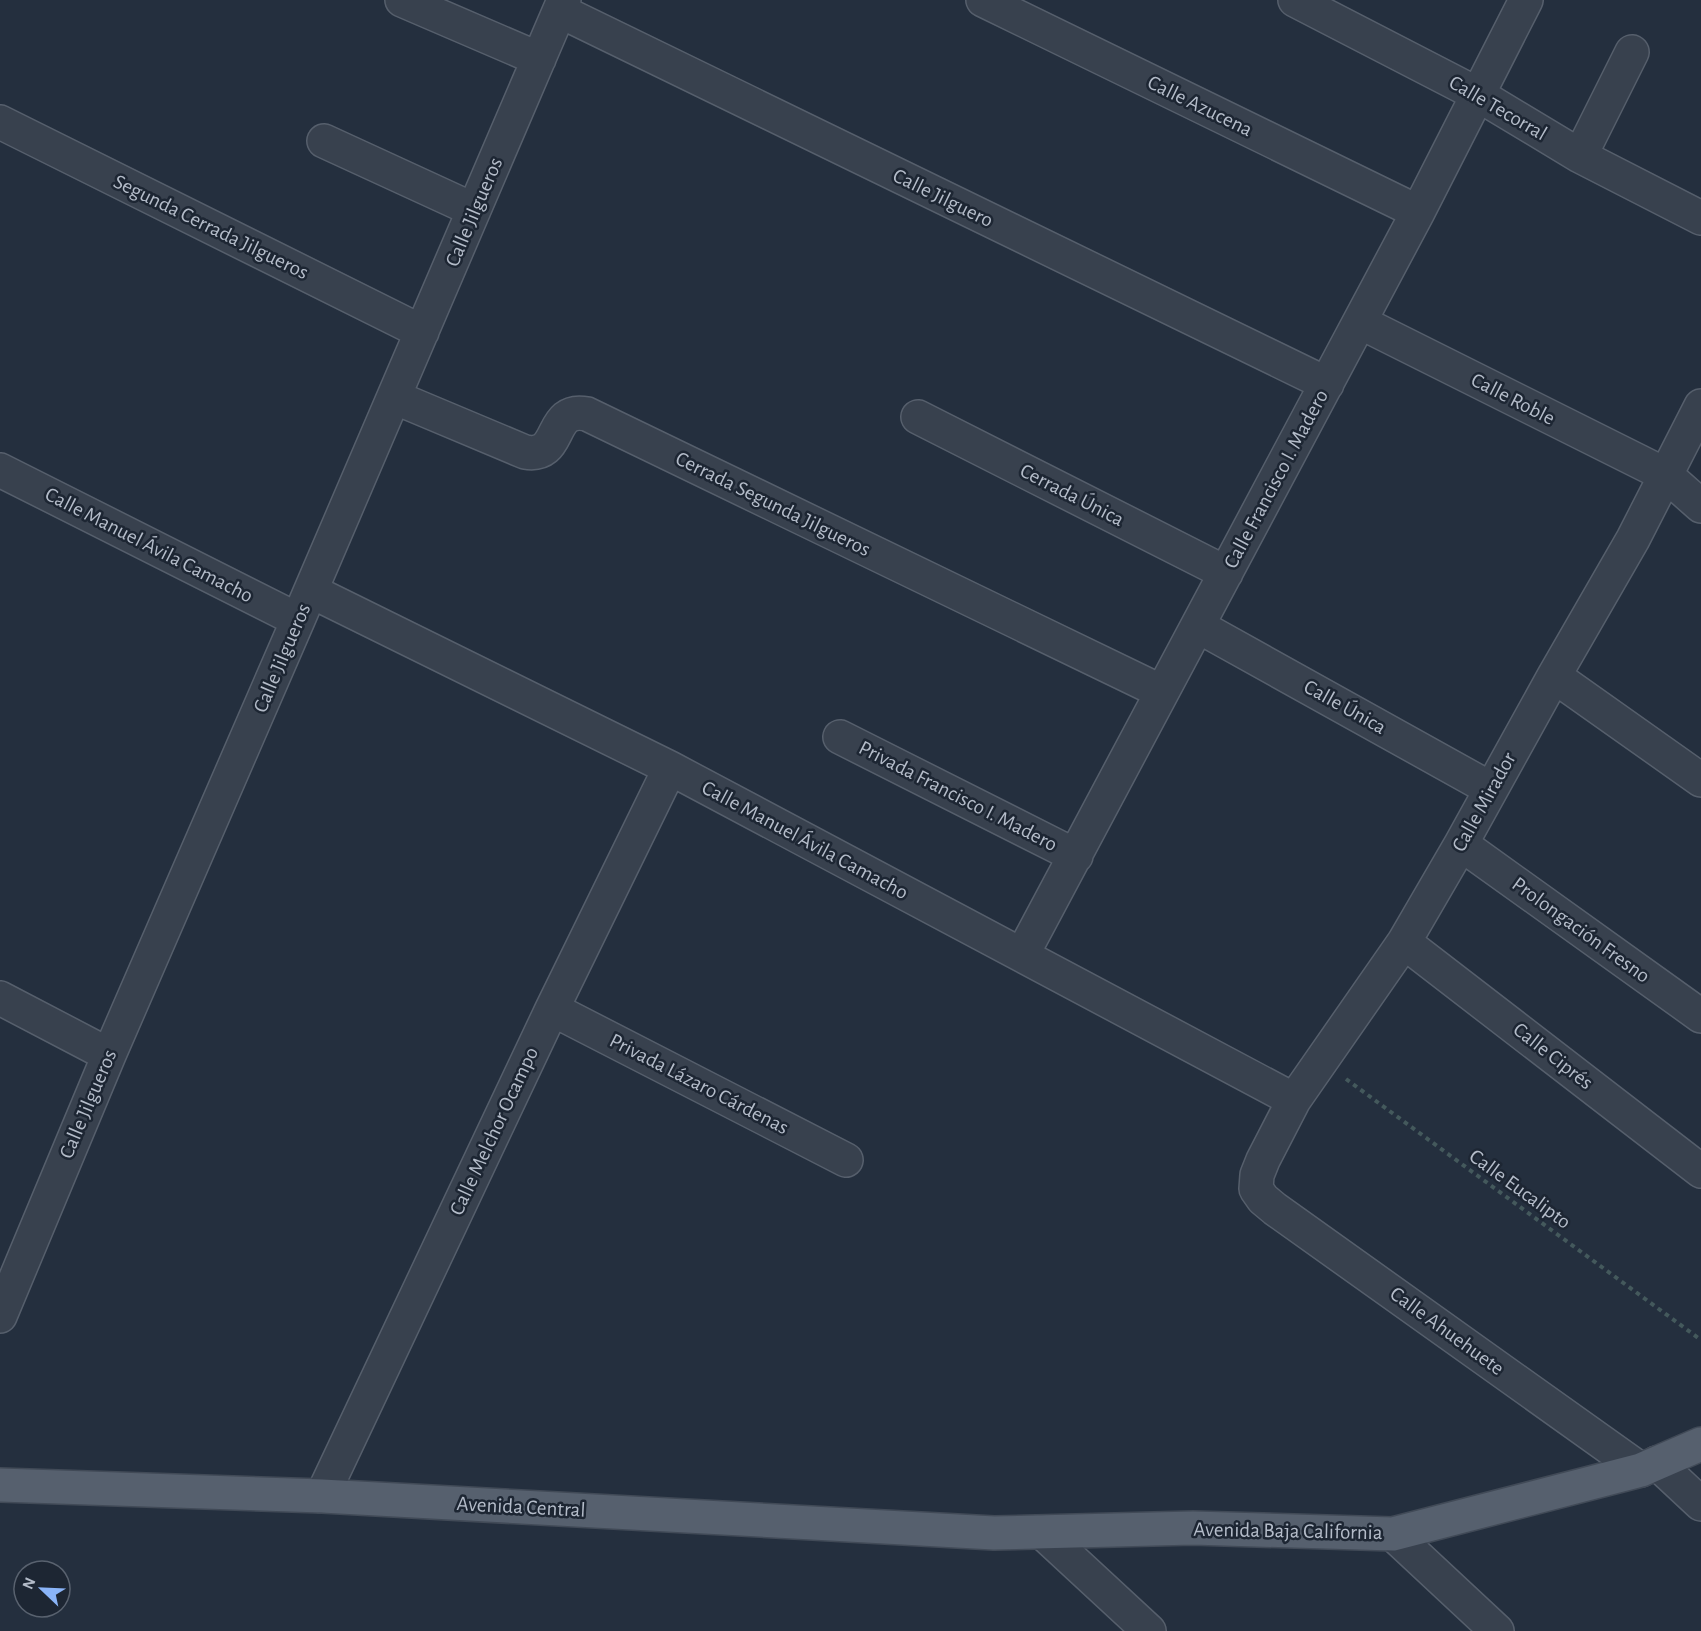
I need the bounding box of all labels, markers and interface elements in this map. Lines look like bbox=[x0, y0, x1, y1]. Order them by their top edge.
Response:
street label: Calle Azucena bbox=[1144, 72, 1256, 141]
street label: Calle Tecorral bbox=[1445, 72, 1551, 144]
street label: Calle Jilgueros bbox=[442, 154, 506, 270]
street label: Calle Jilguero bbox=[890, 165, 996, 231]
street label: Segunda Cerrada Jilgueros bbox=[110, 171, 312, 283]
street label: Calle Roble bbox=[1468, 369, 1558, 429]
street label: Calle Francisco I. Madero bbox=[1220, 386, 1332, 572]
street label: Cerrada Segunda Jilgueros bbox=[672, 448, 874, 560]
street label: Cerrada Única bbox=[1017, 458, 1128, 530]
street label: Calle Manuel Ávila Camacho bbox=[42, 482, 257, 607]
street label: Calle Jilgueros bbox=[250, 600, 314, 716]
street label: Calle Única bbox=[1300, 674, 1391, 738]
street label: Privada Francisco I. Madero bbox=[855, 737, 1061, 855]
street label: Calle Mirador bbox=[1448, 749, 1520, 855]
street label: Calle Manuel Ávila Camacho bbox=[698, 775, 912, 903]
street label: Prolongación Fresno bbox=[1508, 873, 1654, 987]
street label: Calle Ciprés bbox=[1509, 1019, 1597, 1093]
street label: Privada Lázaro Cárdenas bbox=[606, 1030, 792, 1138]
street label: Calle Melchor Ocampo bbox=[446, 1044, 542, 1218]
street label: Calle Jilgueros bbox=[56, 1046, 120, 1162]
street label: Calle Eucalipto bbox=[1465, 1145, 1575, 1233]
street label: Calle Ahuehuete bbox=[1386, 1283, 1508, 1379]
street label: Avenida Central bbox=[456, 1493, 586, 1521]
street label: Avenida Baja California bbox=[1193, 1519, 1383, 1543]
north arrow bbox=[12, 1559, 72, 1619]
text: N bbox=[20, 1575, 39, 1592]

